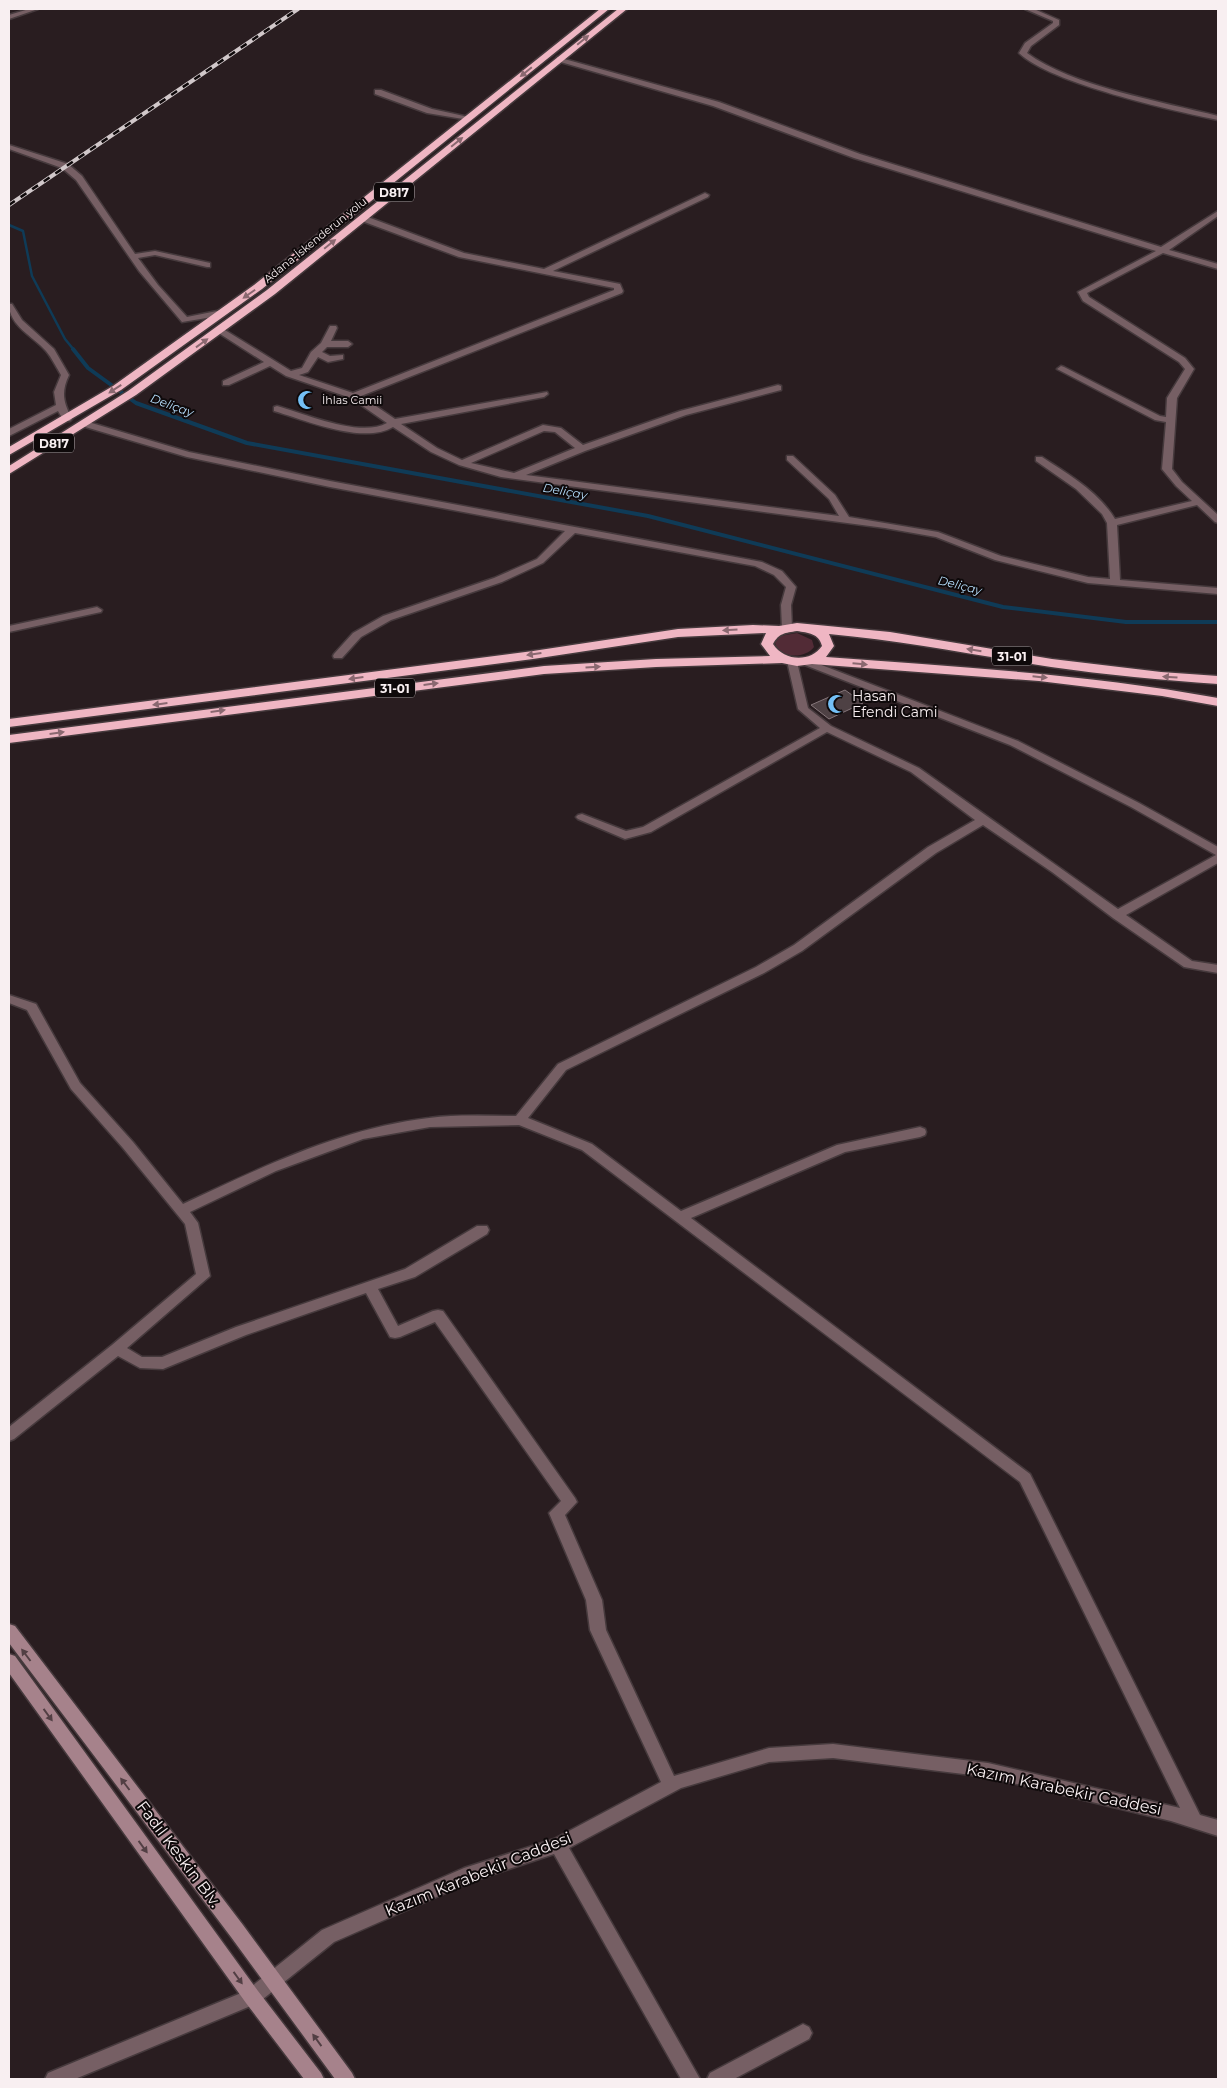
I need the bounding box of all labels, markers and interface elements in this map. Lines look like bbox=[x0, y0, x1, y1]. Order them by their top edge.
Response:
one-way arrow bbox=[576, 35, 589, 46]
one-way arrow bbox=[520, 67, 533, 77]
one-way arrow bbox=[450, 137, 463, 147]
road number: D817 bbox=[374, 182, 414, 202]
street label: Adana-İskenderun yolu bbox=[261, 194, 369, 286]
one-way arrow bbox=[324, 239, 336, 250]
one-way arrow bbox=[242, 289, 256, 299]
one-way arrow bbox=[195, 338, 208, 349]
one-way arrow bbox=[108, 384, 122, 394]
mosque icon: İhlas Camii bbox=[296, 389, 318, 411]
water label: Deliçay bbox=[148, 390, 197, 420]
place label: İhlas Camii bbox=[322, 393, 382, 407]
road number: D817 bbox=[34, 433, 74, 452]
water label: Deliçay bbox=[542, 480, 590, 503]
water label: Deliçay bbox=[936, 572, 985, 598]
one-way arrow bbox=[722, 626, 738, 634]
one-way arrow bbox=[966, 646, 982, 654]
road number: 31-01 bbox=[992, 646, 1032, 666]
one-way arrow bbox=[526, 651, 542, 659]
one-way arrow bbox=[852, 660, 868, 668]
one-way arrow bbox=[585, 662, 601, 670]
one-way arrow bbox=[1161, 672, 1177, 680]
one-way arrow bbox=[1032, 674, 1048, 682]
one-way arrow bbox=[347, 675, 363, 683]
road number: 31-01 bbox=[375, 678, 415, 698]
one-way arrow bbox=[424, 680, 440, 688]
place label: Hasan Efendi Cami bbox=[852, 687, 938, 721]
mosque icon: Hasan Efendi Cami bbox=[826, 693, 848, 715]
one-way arrow bbox=[151, 700, 167, 708]
one-way arrow bbox=[210, 707, 226, 715]
one-way arrow bbox=[49, 728, 65, 736]
one-way arrow bbox=[21, 1649, 32, 1662]
one-way arrow bbox=[42, 1708, 53, 1721]
street label: Kazım Karabekir Caddesi bbox=[965, 1759, 1163, 1819]
one-way arrow bbox=[120, 1777, 130, 1791]
street label: Fadıl Keskin Blv. bbox=[133, 1797, 225, 1911]
street label: Kazım Karabekir Caddesi bbox=[382, 1828, 574, 1920]
one-way arrow bbox=[138, 1840, 148, 1853]
one-way arrow bbox=[233, 1971, 243, 1985]
one-way arrow bbox=[312, 2033, 322, 2047]

